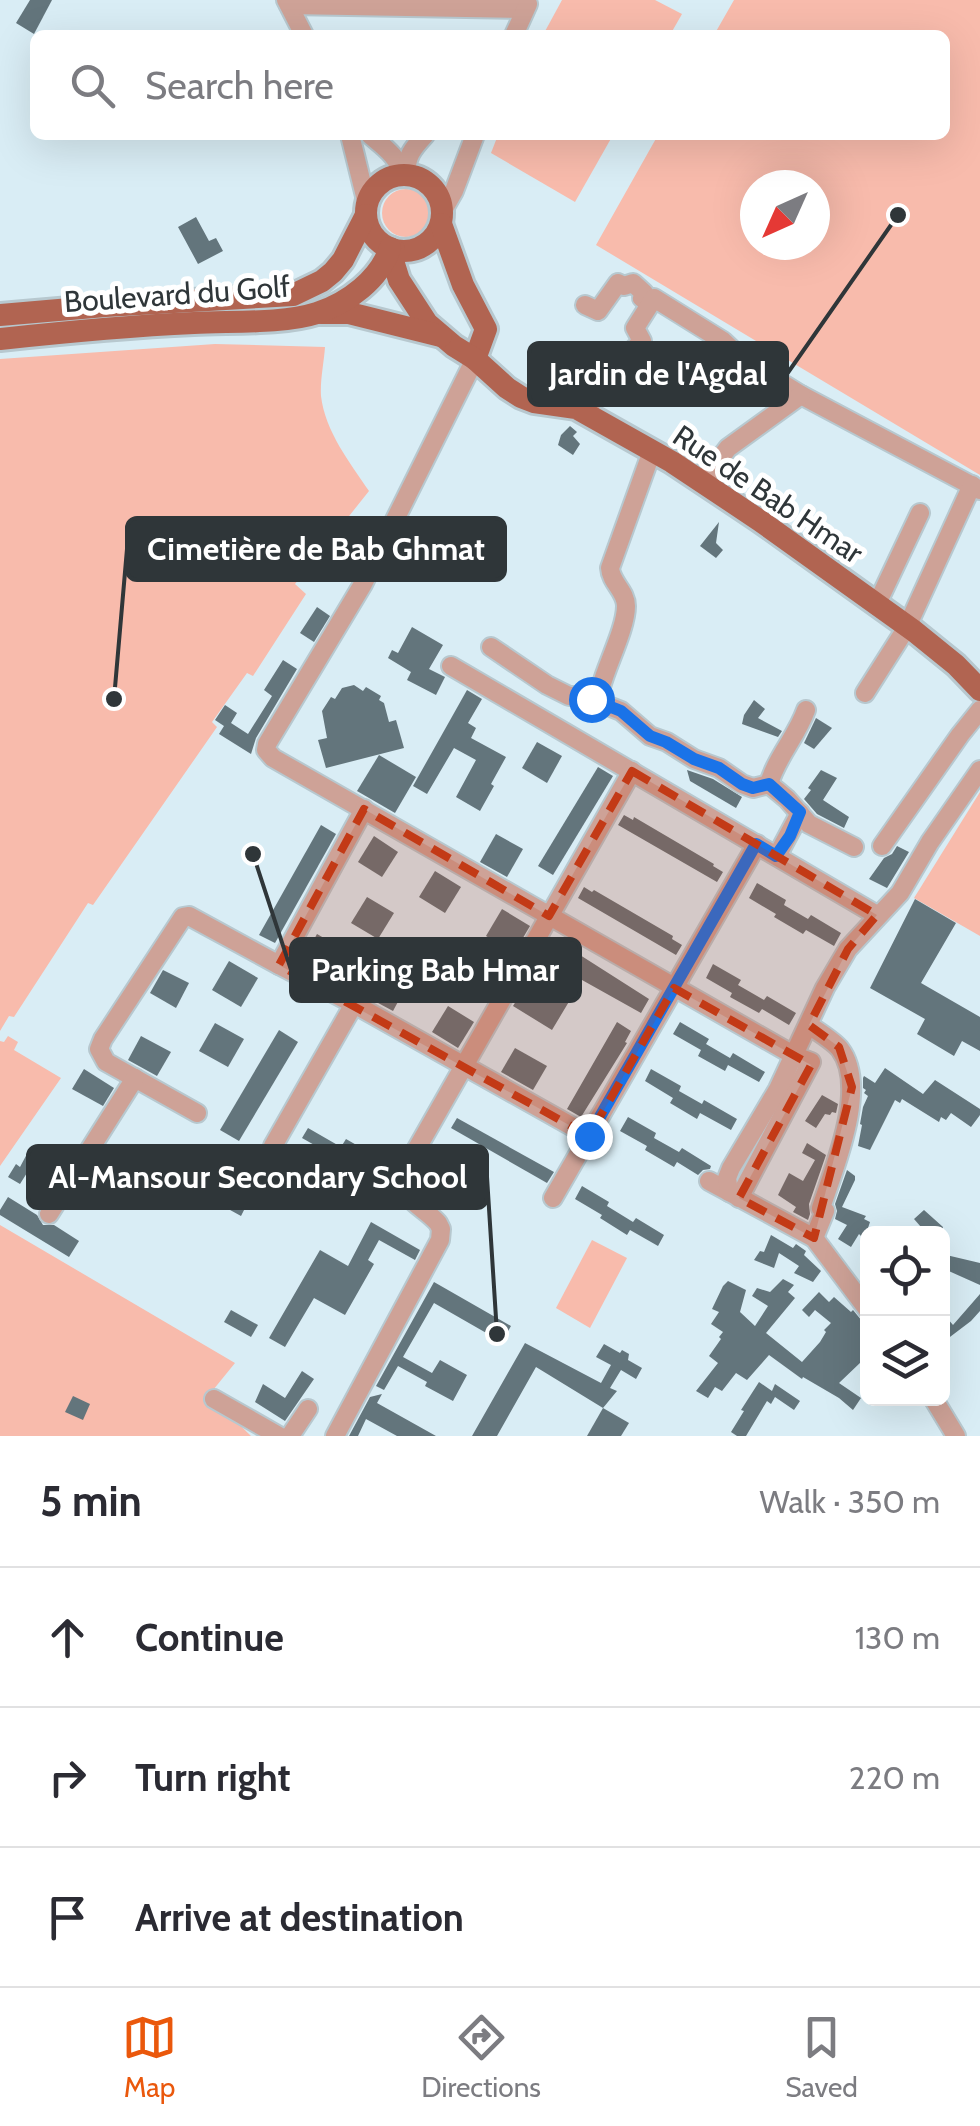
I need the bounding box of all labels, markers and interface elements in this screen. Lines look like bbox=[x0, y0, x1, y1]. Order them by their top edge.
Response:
search box bbox=[30, 30, 950, 140]
icon: search bbox=[65, 58, 120, 113]
text: Search here bbox=[145, 62, 334, 109]
north arrow bbox=[740, 170, 830, 260]
street label: Boulevard du Golf bbox=[63, 268, 291, 320]
callout: Jardin de l'Agdal bbox=[529, 343, 787, 405]
text: Jardin de l'Agdal bbox=[548, 354, 767, 393]
street label: Rue de Bab Hmar bbox=[666, 417, 870, 571]
callout: Cimetière de Bab Ghmat bbox=[127, 518, 505, 580]
text: Cimetière de Bab Ghmat bbox=[147, 529, 485, 568]
route start bbox=[569, 677, 615, 723]
callout: Parking Bab Hmar bbox=[291, 939, 580, 1001]
text: Parking Bab Hmar bbox=[311, 950, 559, 989]
route end bbox=[567, 1114, 613, 1160]
callout: Al-Mansour Secondary School bbox=[28, 1146, 487, 1208]
text: Al-Mansour Secondary School bbox=[49, 1157, 467, 1196]
map controls bbox=[860, 1226, 950, 1406]
button: locate bbox=[860, 1226, 950, 1316]
button: layers bbox=[860, 1316, 950, 1406]
text: 5 min bbox=[40, 1475, 142, 1527]
text: Walk · 350 m bbox=[760, 1482, 940, 1521]
icon: ahead bbox=[40, 1610, 95, 1665]
text: Continue bbox=[135, 1614, 284, 1661]
text: 130 m bbox=[855, 1618, 940, 1657]
icon: right bbox=[40, 1750, 95, 1805]
text: Turn right bbox=[135, 1754, 291, 1801]
text: 220 m bbox=[849, 1758, 940, 1797]
icon: arrive bbox=[40, 1890, 95, 1945]
text: Arrive at destination bbox=[135, 1894, 464, 1941]
tab: Map bbox=[122, 2010, 177, 2104]
tab: Directions bbox=[421, 2010, 541, 2104]
tab: Saved bbox=[785, 2010, 858, 2104]

